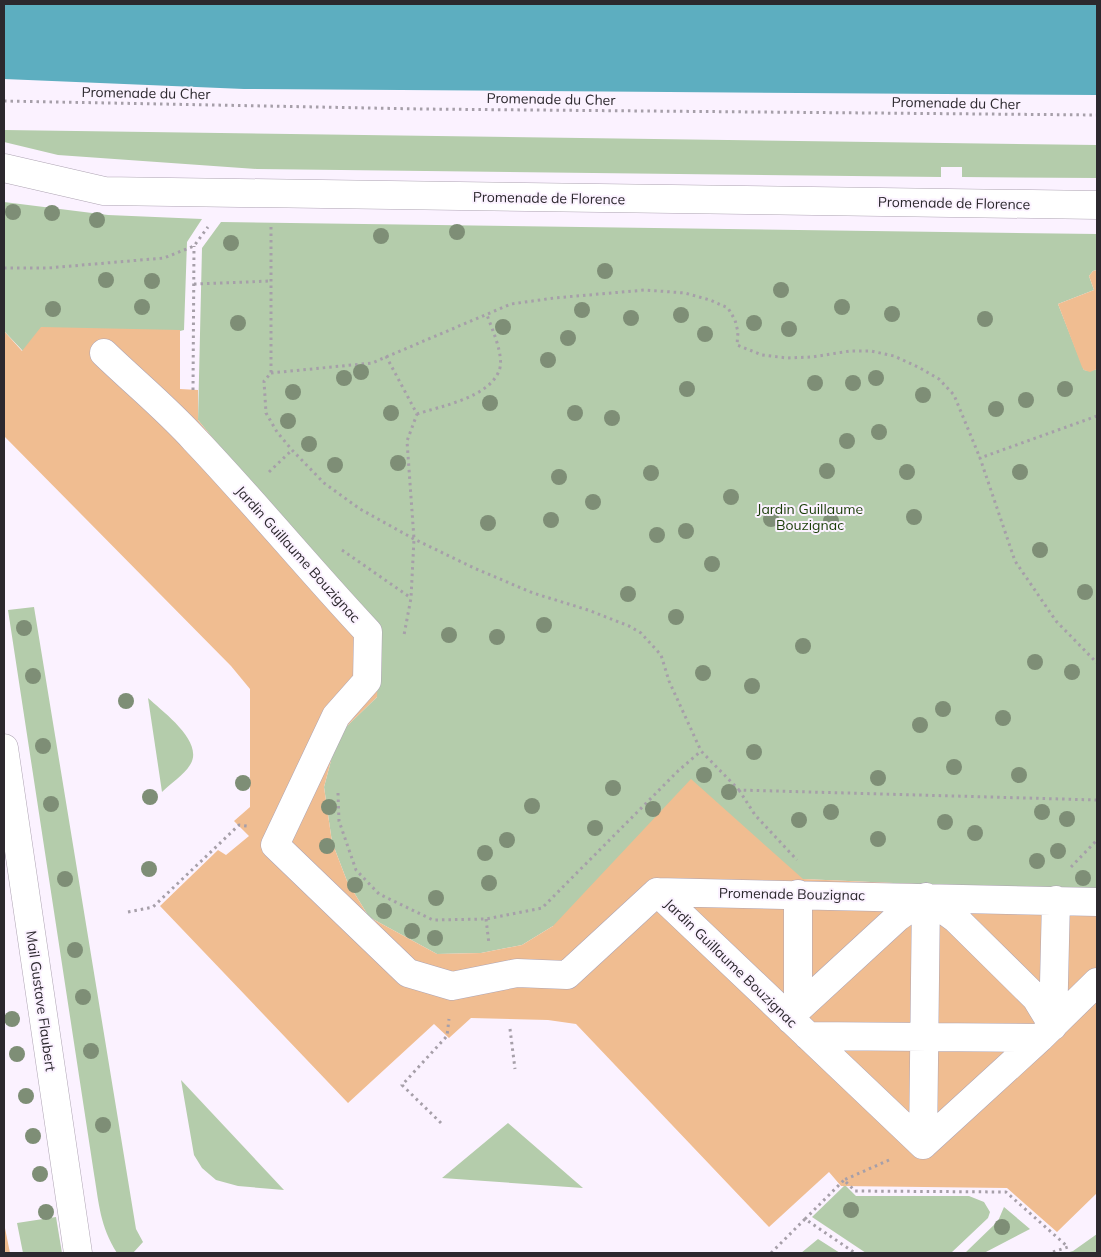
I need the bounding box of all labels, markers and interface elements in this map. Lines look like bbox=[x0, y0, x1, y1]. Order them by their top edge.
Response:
street label: Promenade du Cher bbox=[81, 83, 211, 103]
street label: Promenade du Cher bbox=[486, 89, 616, 109]
street label: Promenade du Cher bbox=[891, 93, 1021, 113]
street label: Promenade de Florence bbox=[473, 188, 625, 208]
street label: Promenade de Florence bbox=[878, 193, 1030, 213]
street label: Jardin Guillaume Bouzignac bbox=[232, 482, 364, 626]
park label: Jardin Guillaume Bouzignac bbox=[757, 500, 863, 534]
street label: Promenade Bouzignac bbox=[719, 884, 865, 904]
street label: Jardin Guillaume Bouzignac bbox=[661, 895, 801, 1031]
street label: Mail Gustave Flaubert bbox=[22, 930, 60, 1073]

